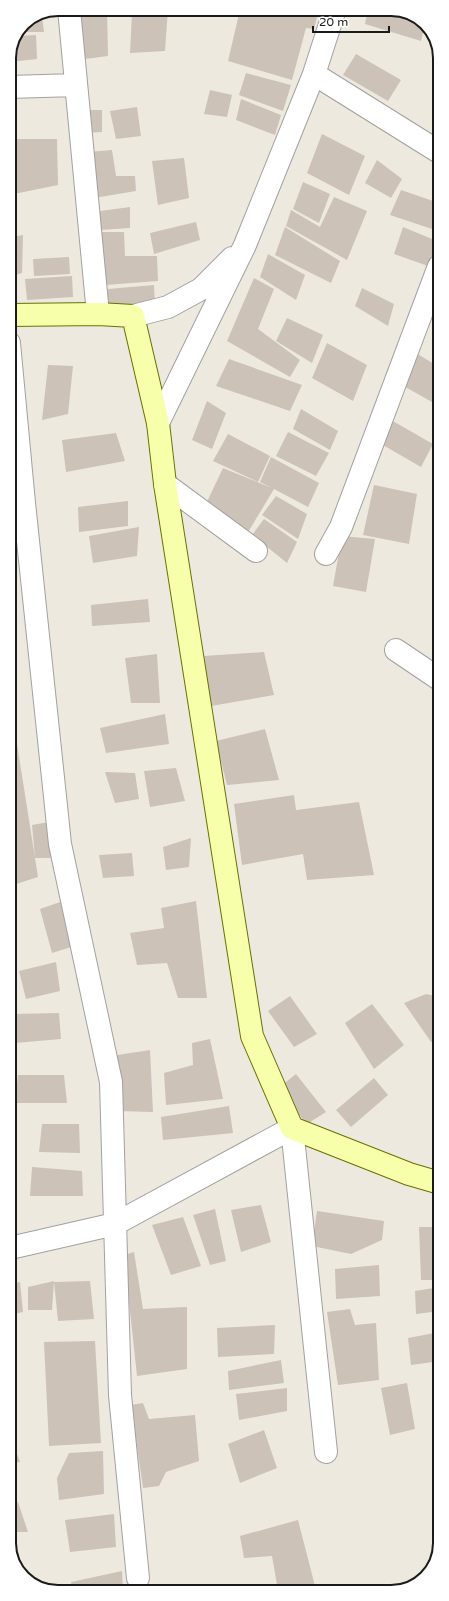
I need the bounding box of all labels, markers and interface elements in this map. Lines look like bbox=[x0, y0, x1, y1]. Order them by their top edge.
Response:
scale bar bbox=[313, 8, 389, 34]
text: 20 m bbox=[319, 15, 348, 29]

